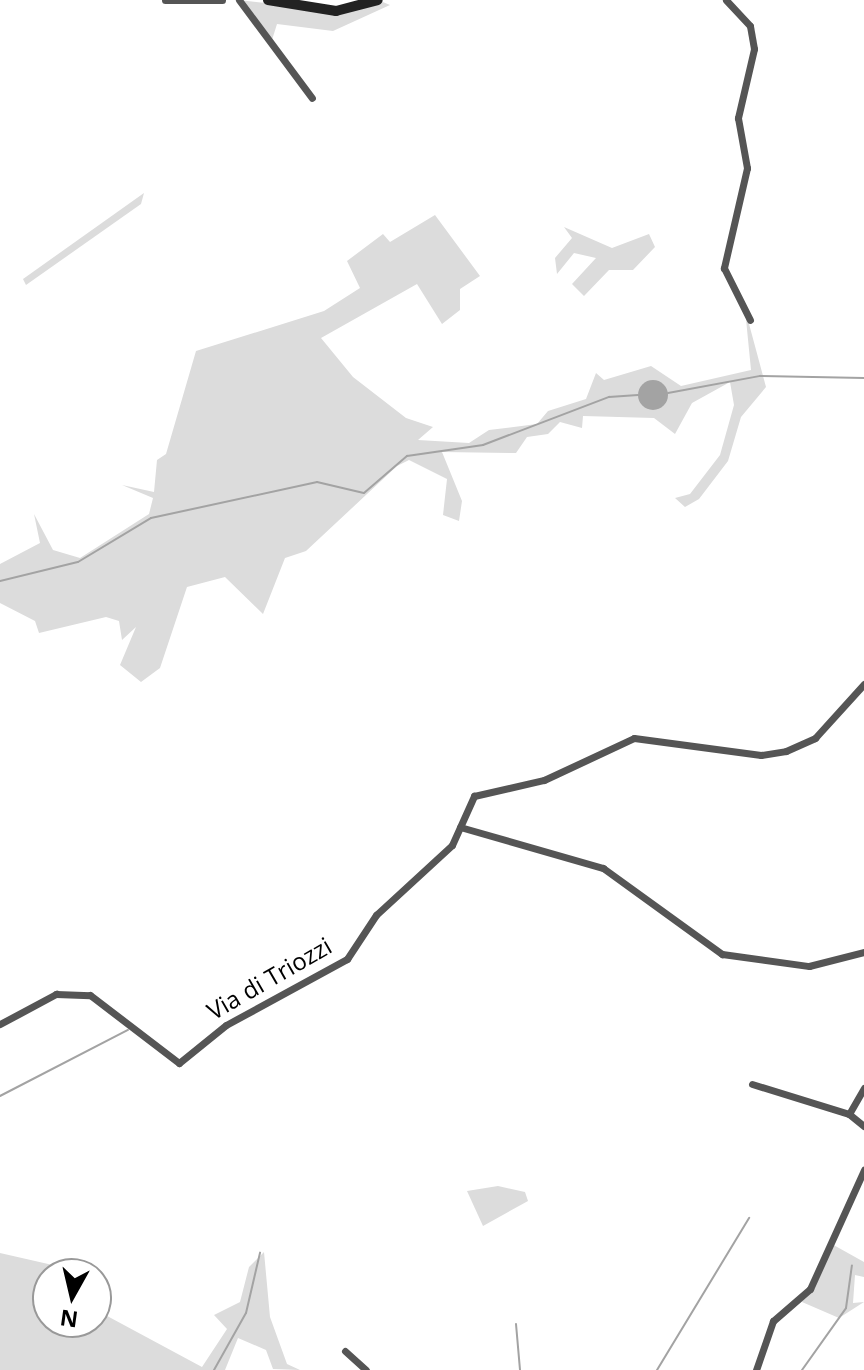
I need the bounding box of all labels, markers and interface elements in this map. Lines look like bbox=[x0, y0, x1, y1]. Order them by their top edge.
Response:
street label: Via di Triozzi bbox=[202, 931, 336, 1025]
north arrow bbox=[32, 1258, 112, 1338]
text: N bbox=[58, 1304, 80, 1336]

